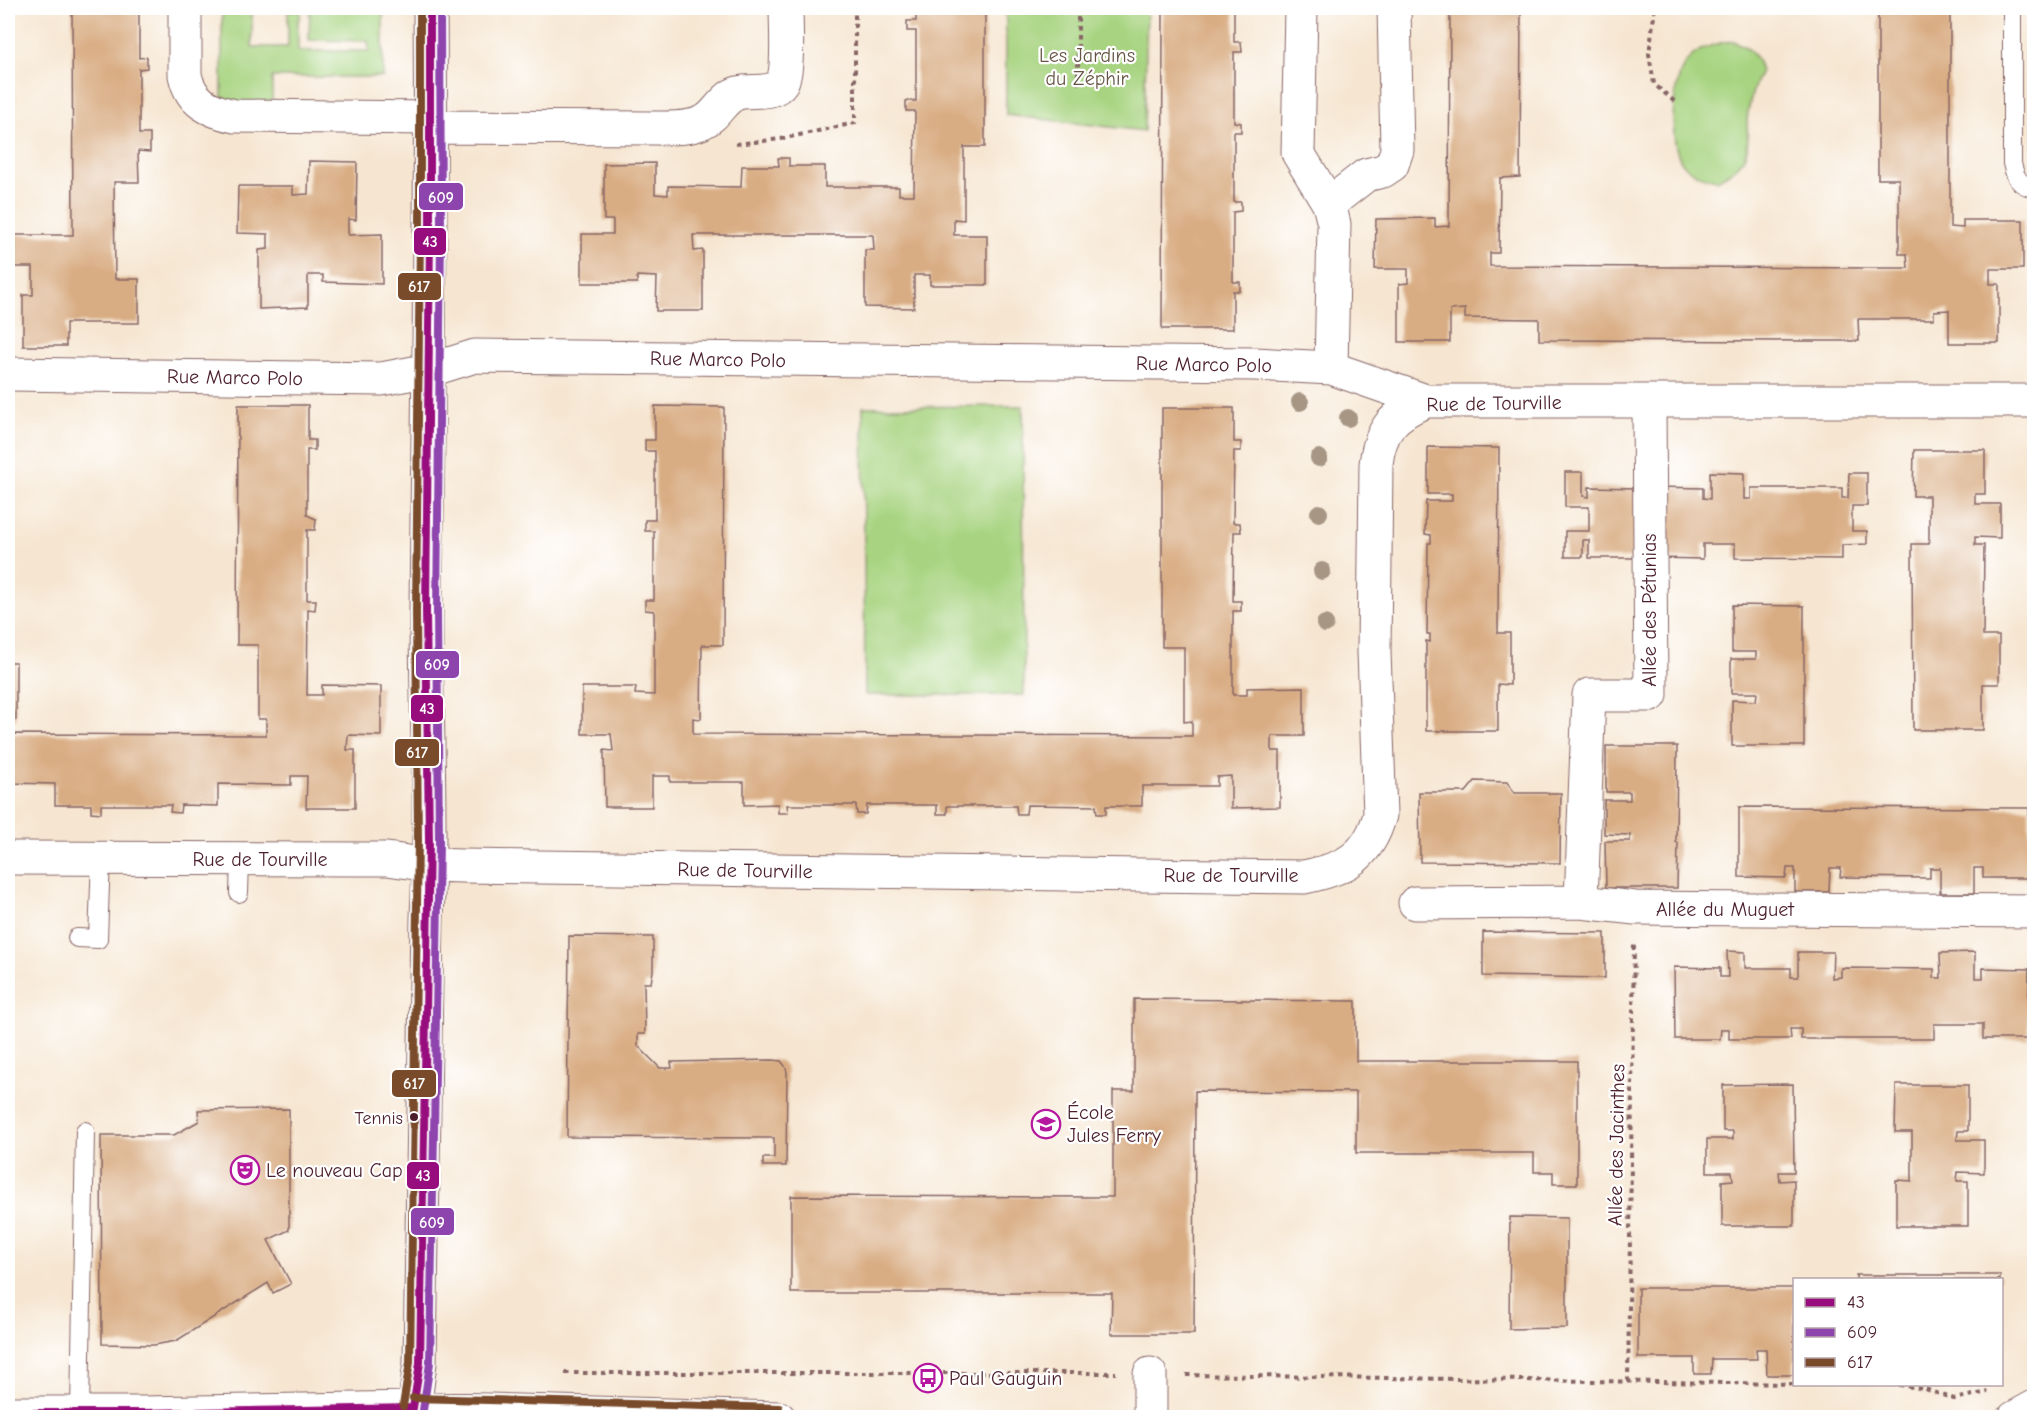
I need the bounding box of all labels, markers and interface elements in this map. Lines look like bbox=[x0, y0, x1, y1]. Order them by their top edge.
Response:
park label: Les Jardins du Zéphir bbox=[1039, 44, 1135, 90]
line badge: 609 bbox=[418, 182, 464, 211]
text: 609 bbox=[428, 189, 454, 207]
line badge: 43 bbox=[413, 227, 447, 256]
text: 43 bbox=[422, 233, 438, 251]
line badge: 617 bbox=[397, 272, 442, 301]
text: 617 bbox=[408, 278, 431, 296]
street label: Rue Marco Polo bbox=[650, 347, 786, 372]
street label: Rue Marco Polo bbox=[1136, 352, 1272, 377]
street label: Rue Marco Polo bbox=[167, 365, 303, 390]
street label: Rue de Tourville bbox=[1426, 391, 1562, 416]
street label: Allée des Pétunias bbox=[1638, 533, 1661, 687]
line badge: 609 bbox=[415, 650, 460, 679]
text: 609 bbox=[424, 656, 450, 674]
line badge: 43 bbox=[410, 694, 444, 723]
text: 43 bbox=[419, 700, 435, 718]
line badge: 617 bbox=[394, 738, 440, 767]
text: 617 bbox=[406, 744, 429, 762]
street label: Rue de Tourville bbox=[192, 848, 328, 871]
street label: Rue de Tourville bbox=[677, 858, 813, 883]
street label: Rue de Tourville bbox=[1163, 864, 1299, 887]
street label: Allée du Muguet bbox=[1656, 898, 1795, 921]
street label: Allée des Jacinthes bbox=[1604, 1064, 1629, 1226]
line badge: 617 bbox=[391, 1069, 437, 1098]
text: 617 bbox=[403, 1075, 426, 1093]
place label: École Jules Ferry bbox=[1067, 1101, 1161, 1147]
place label: Tennis bbox=[355, 1108, 403, 1129]
school or university icon: École Jules Ferry bbox=[1030, 1108, 1062, 1140]
marker: Tennis bbox=[408, 1111, 420, 1123]
theatre icon: Le nouveau Cap bbox=[229, 1154, 261, 1186]
place label: Le nouveau Cap bbox=[266, 1159, 403, 1182]
line badge: 43 bbox=[406, 1161, 440, 1190]
text: 43 bbox=[415, 1167, 431, 1185]
line badge: 609 bbox=[410, 1207, 455, 1236]
text: 609 bbox=[419, 1214, 445, 1232]
legend bbox=[1793, 1278, 2003, 1386]
text: 43 bbox=[1847, 1292, 1865, 1313]
text: 609 bbox=[1847, 1322, 1877, 1343]
text: 617 bbox=[1847, 1352, 1873, 1373]
bus stop icon: Paul Gauguin bbox=[912, 1362, 944, 1394]
place label: Paul Gauguin bbox=[949, 1367, 1062, 1390]

